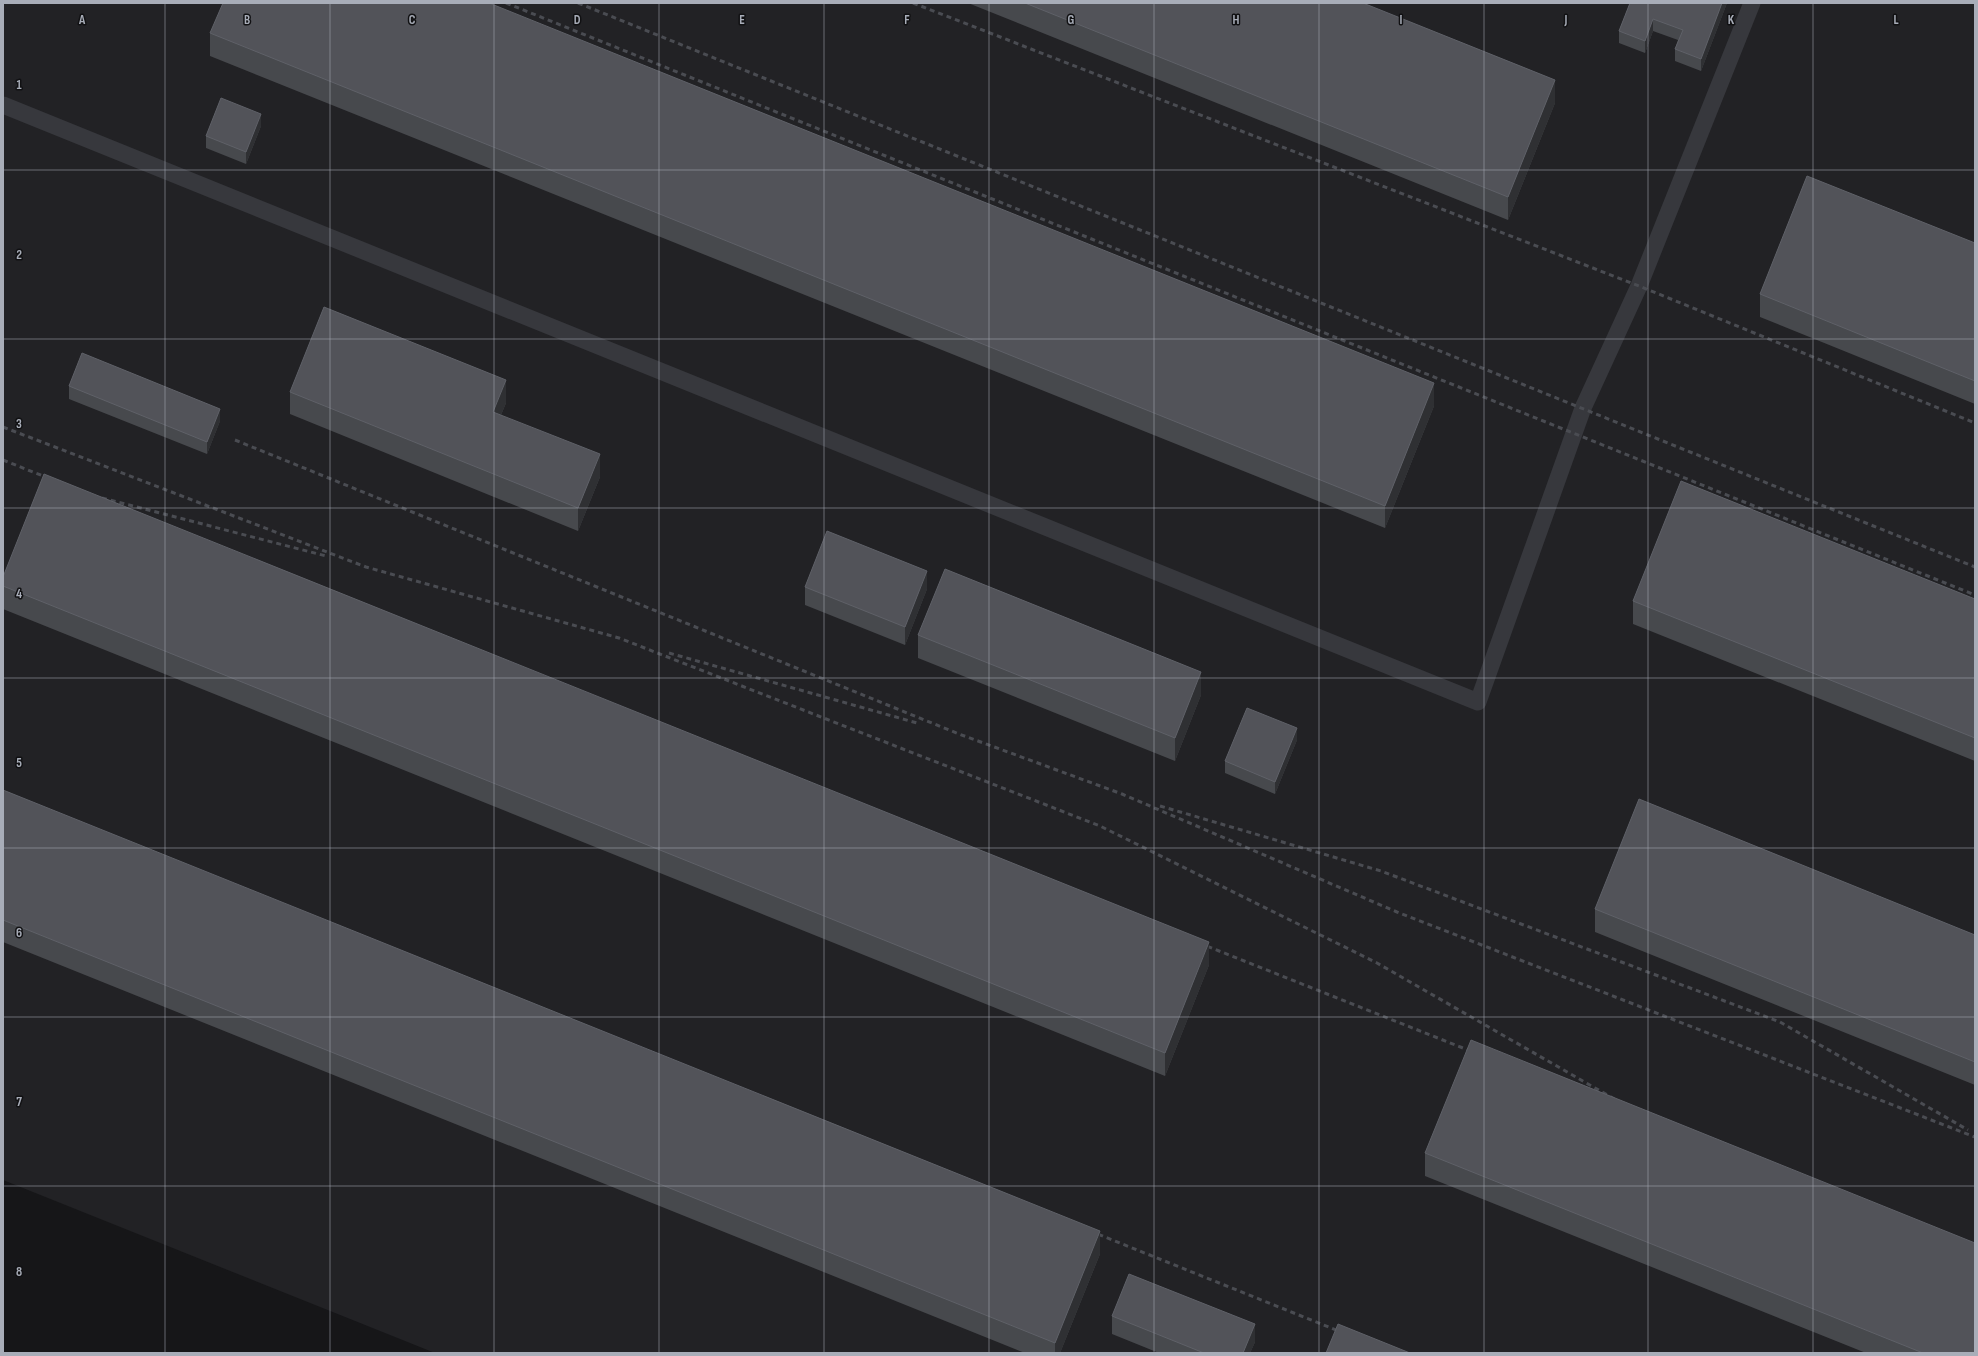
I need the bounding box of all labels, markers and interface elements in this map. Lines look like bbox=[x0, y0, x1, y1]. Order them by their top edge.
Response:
text: A bbox=[78, 12, 86, 28]
text: B bbox=[244, 12, 250, 28]
text: C bbox=[409, 12, 416, 28]
text: D bbox=[574, 12, 581, 28]
text: E bbox=[739, 12, 745, 28]
text: F bbox=[904, 12, 910, 28]
text: G bbox=[1068, 12, 1075, 28]
text: H bbox=[1233, 12, 1240, 28]
text: I bbox=[1400, 12, 1403, 28]
text: J bbox=[1564, 12, 1568, 28]
text: K bbox=[1728, 12, 1735, 28]
text: L bbox=[1893, 12, 1899, 28]
text: 1 bbox=[16, 77, 22, 93]
text: 2 bbox=[16, 247, 22, 263]
text: 3 bbox=[16, 416, 22, 432]
text: 4 bbox=[16, 586, 22, 602]
text: 5 bbox=[16, 755, 22, 771]
text: 6 bbox=[16, 925, 22, 941]
text: 7 bbox=[16, 1094, 22, 1110]
text: 8 bbox=[16, 1264, 22, 1280]

